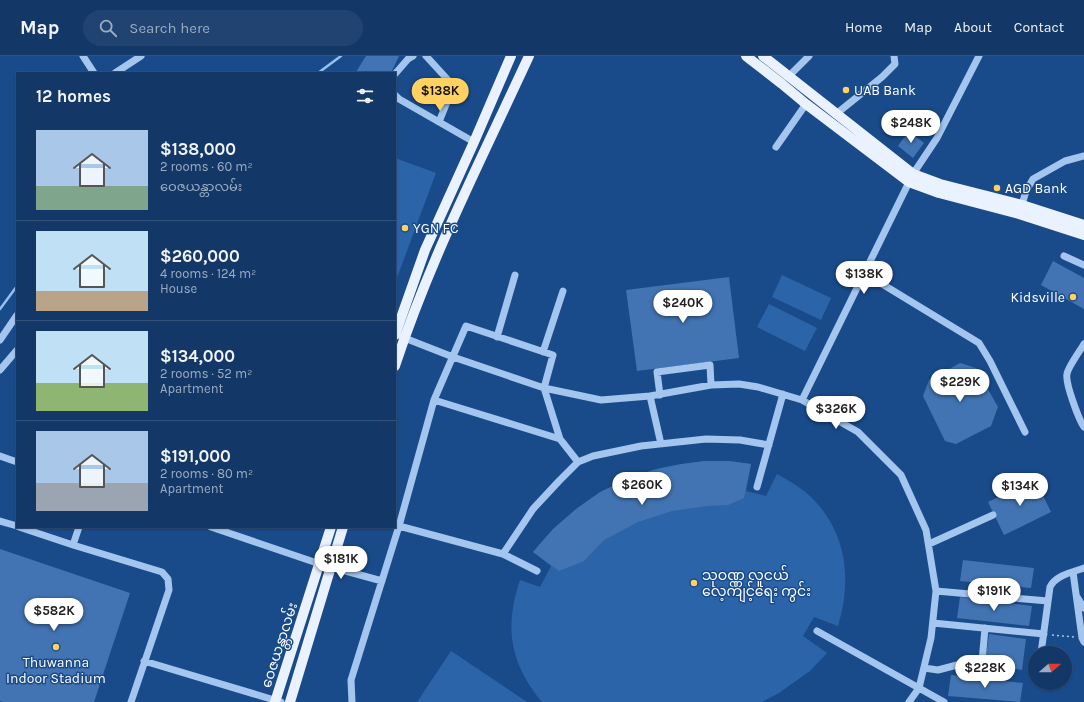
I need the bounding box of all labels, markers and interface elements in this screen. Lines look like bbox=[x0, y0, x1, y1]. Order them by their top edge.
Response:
search box bbox=[83, 10, 363, 46]
text: Map bbox=[20, 17, 59, 39]
icon: search bbox=[97, 17, 119, 39]
text: Search here bbox=[129, 19, 210, 37]
text: Home bbox=[845, 19, 882, 36]
text: Map bbox=[904, 19, 932, 36]
text: About bbox=[954, 19, 992, 36]
text: Contact bbox=[1014, 19, 1064, 36]
pin: $138K bbox=[412, 78, 468, 112]
place label: UAB Bank bbox=[854, 82, 916, 99]
text: $138K bbox=[421, 83, 459, 98]
icon: filters bbox=[354, 85, 376, 107]
marker: UAB Bank bbox=[841, 85, 851, 95]
text: 12 homes bbox=[36, 86, 111, 106]
pin: $248K bbox=[883, 110, 939, 144]
text: $248K bbox=[890, 115, 932, 130]
text: $138,000 bbox=[160, 139, 236, 159]
icon: home bbox=[68, 146, 116, 194]
text: 2 rooms · 60 m² bbox=[160, 159, 253, 174]
text: ဝေဇယန္တာလမ်း bbox=[160, 179, 242, 194]
place label: AGD Bank bbox=[1005, 180, 1067, 197]
marker: AGD Bank bbox=[992, 183, 1002, 193]
place label: YGN FC bbox=[413, 220, 459, 237]
marker: YGN FC bbox=[400, 223, 410, 233]
text: $260,000 bbox=[160, 246, 240, 266]
icon: home bbox=[68, 247, 116, 295]
pin: $138K bbox=[836, 261, 892, 295]
text: 4 rooms · 124 m² bbox=[160, 266, 256, 281]
text: $138K bbox=[845, 266, 883, 281]
text: House bbox=[160, 281, 197, 296]
place label: Kidsville bbox=[1010, 289, 1065, 306]
pin: $240K bbox=[655, 290, 711, 324]
marker: Kidsville bbox=[1068, 292, 1078, 302]
text: $240K bbox=[662, 295, 704, 310]
text: $134,000 bbox=[160, 346, 235, 366]
icon: home bbox=[68, 347, 116, 395]
text: 2 rooms · 52 m² bbox=[160, 366, 252, 381]
pin: $229K bbox=[932, 369, 988, 403]
text: $229K bbox=[939, 374, 981, 389]
text: Apartment bbox=[160, 381, 223, 396]
pin: $326K bbox=[808, 396, 864, 430]
text: $326K bbox=[815, 401, 857, 416]
text: $191,000 bbox=[160, 446, 231, 466]
icon: home bbox=[68, 447, 116, 495]
text: 2 rooms · 80 m² bbox=[160, 466, 253, 481]
pin: $260K bbox=[614, 472, 670, 506]
pin: $134K bbox=[992, 473, 1048, 507]
text: $260K bbox=[621, 477, 663, 492]
text: $134K bbox=[1001, 478, 1039, 493]
text: Apartment bbox=[160, 481, 223, 496]
pin: $181K bbox=[313, 546, 369, 580]
text: $181K bbox=[323, 551, 359, 566]
place label: သုဝဏ္ဏ လူငယ် လေ့ကျင့်ရေး ကွင်း bbox=[702, 565, 811, 603]
marker: သုဝဏ္ဏ လူငယ် လေ့ကျင့်ရေး ကွင်း bbox=[689, 578, 699, 588]
pin: $191K bbox=[966, 578, 1022, 612]
text: $191K bbox=[977, 583, 1011, 598]
pin: $582K bbox=[26, 598, 82, 632]
street label: ဝေဇယန္တာလမ်း bbox=[256, 600, 304, 691]
text: $582K bbox=[33, 603, 75, 618]
marker: Thuwanna Indoor Stadium bbox=[51, 642, 61, 652]
north arrow bbox=[1028, 646, 1072, 690]
map controls bbox=[1028, 646, 1072, 690]
place label: Thuwanna Indoor Stadium bbox=[6, 654, 106, 687]
pin: $228K bbox=[957, 655, 1013, 689]
text: $228K bbox=[964, 660, 1006, 675]

